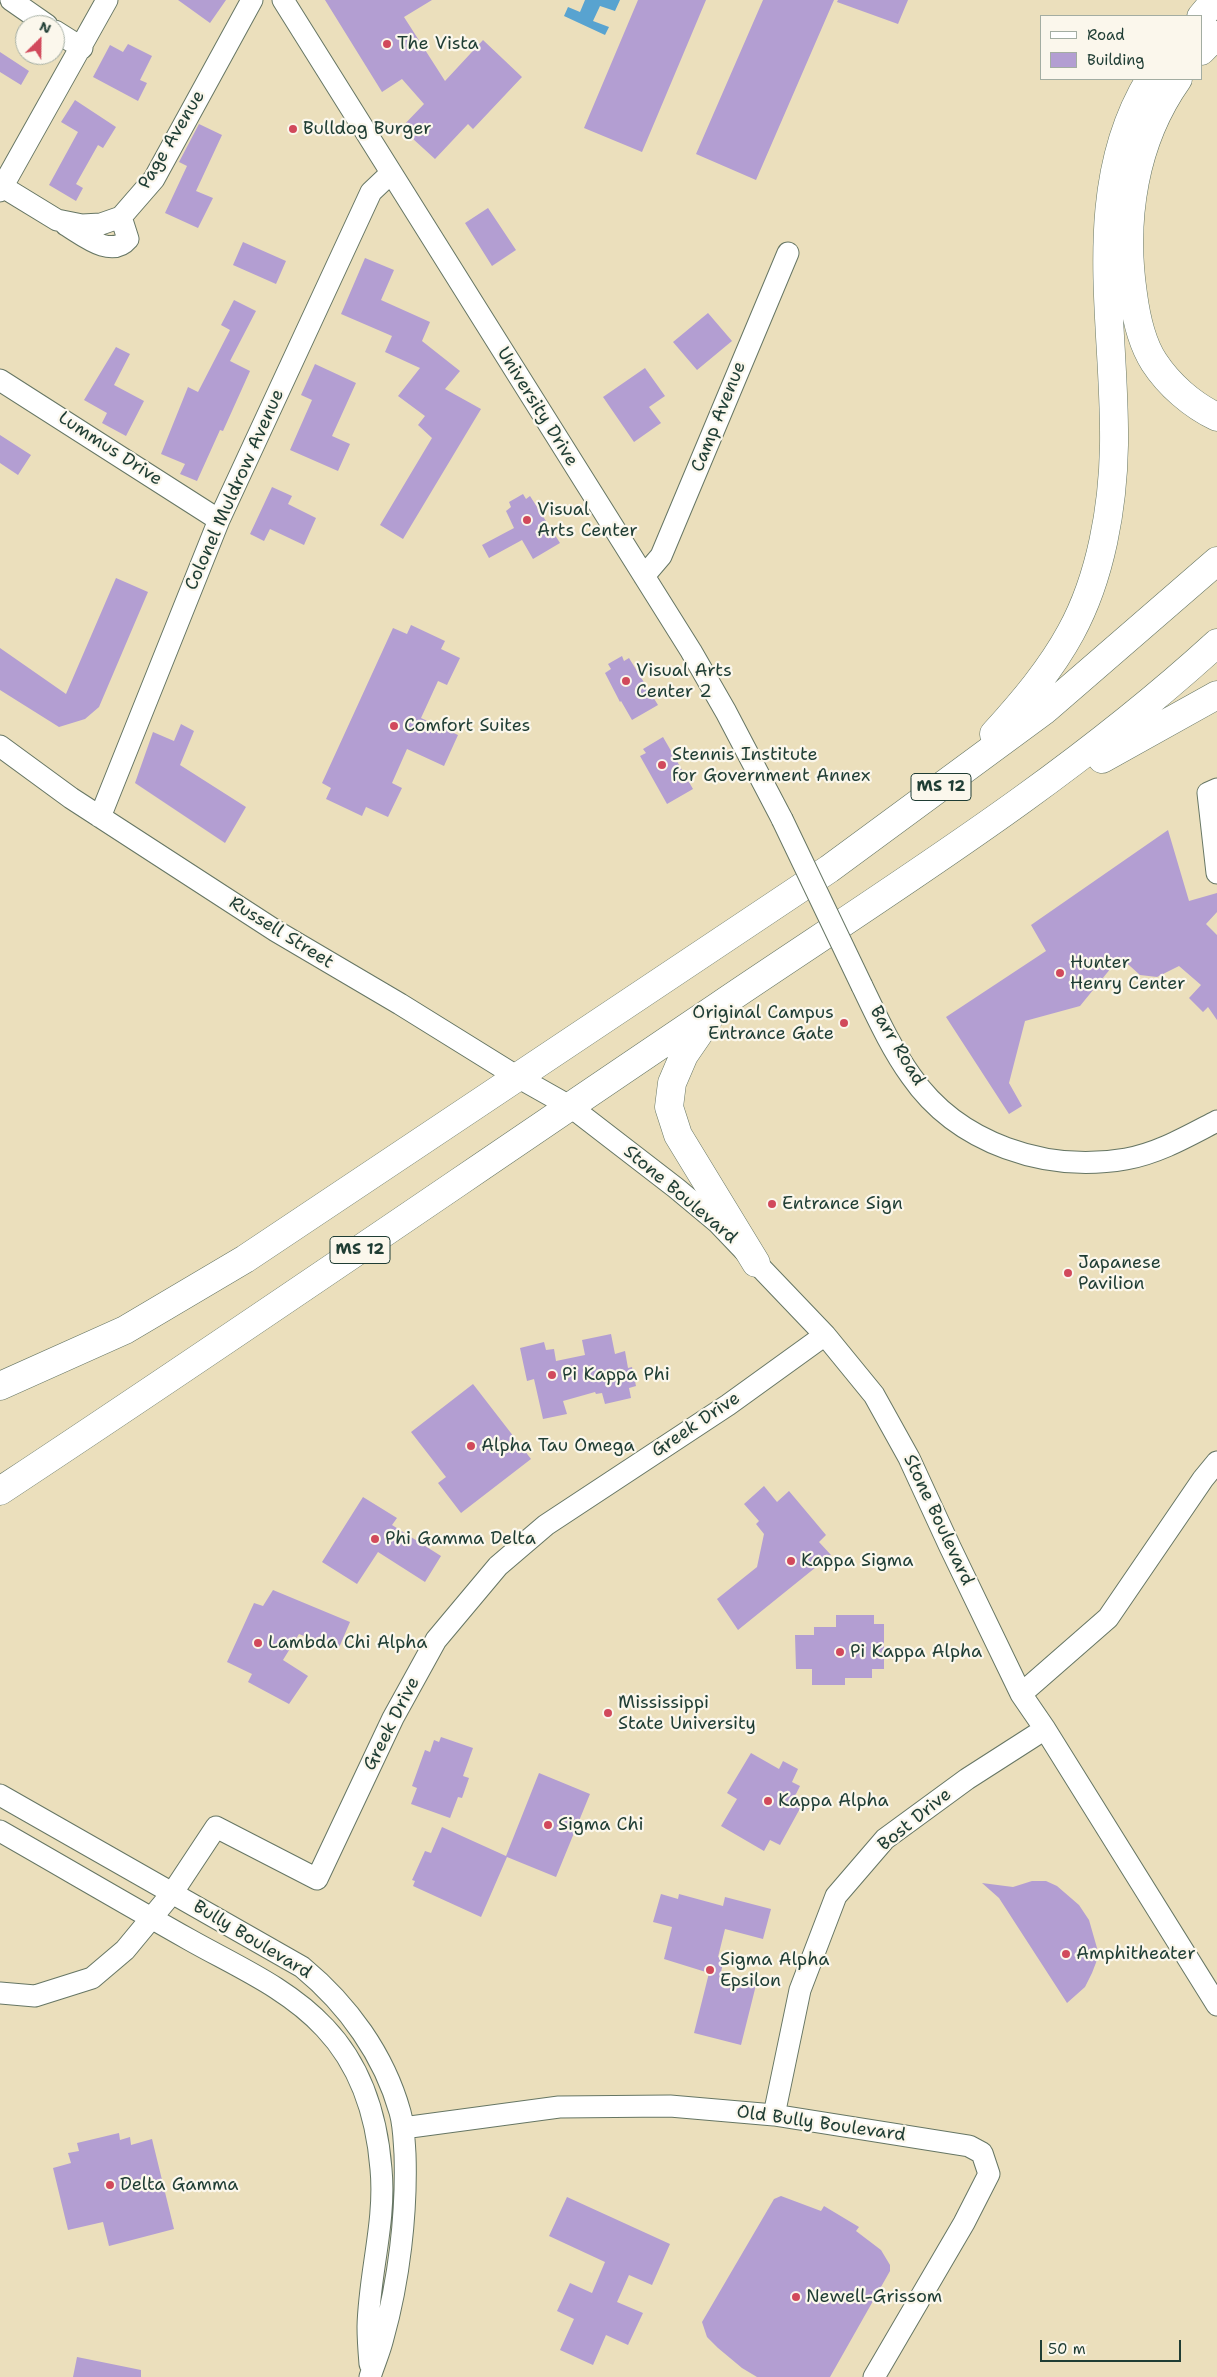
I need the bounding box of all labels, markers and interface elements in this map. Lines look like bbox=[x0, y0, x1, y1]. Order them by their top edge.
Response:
north arrow bbox=[15, 15, 65, 65]
legend bbox=[1040, 15, 1202, 80]
text: N bbox=[37, 17, 54, 38]
text: Road bbox=[1087, 25, 1125, 45]
place label: The Vista bbox=[397, 33, 479, 55]
marker: The Vista bbox=[381, 38, 393, 50]
text: Building bbox=[1087, 50, 1144, 70]
street label: Page Avenue bbox=[134, 87, 210, 193]
place label: Bulldog Burger bbox=[303, 118, 432, 140]
marker: Bulldog Burger bbox=[287, 123, 299, 135]
street label: University Drive bbox=[492, 344, 582, 470]
street label: Camp Avenue bbox=[687, 359, 751, 475]
street label: Colonel Muldrow Avenue bbox=[181, 386, 289, 594]
street label: Lummus Drive bbox=[54, 407, 166, 491]
place label: Visual Arts Center bbox=[537, 499, 638, 542]
marker: Visual Arts Center bbox=[521, 514, 533, 526]
place label: Visual Arts Center 2 bbox=[636, 660, 732, 702]
marker: Visual Arts Center 2 bbox=[620, 675, 632, 687]
place label: Comfort Suites bbox=[404, 715, 531, 737]
marker: Comfort Suites bbox=[388, 720, 400, 732]
place label: Stennis Institute for Government Annex bbox=[672, 744, 870, 786]
marker: Stennis Institute for Government Annex bbox=[656, 759, 668, 771]
road number: MS 12 bbox=[911, 774, 971, 800]
street label: Russell Street bbox=[225, 892, 337, 974]
place label: Hunter Henry Center bbox=[1070, 952, 1186, 994]
marker: Hunter Henry Center bbox=[1054, 967, 1066, 979]
place label: Original Campus Entrance Gate bbox=[692, 1002, 834, 1044]
street label: Barr Road bbox=[865, 1002, 929, 1090]
marker: Original Campus Entrance Gate bbox=[838, 1017, 850, 1029]
street label: Stone Boulevard bbox=[619, 1141, 741, 1249]
place label: Entrance Sign bbox=[782, 1193, 903, 1215]
marker: Entrance Sign bbox=[766, 1198, 778, 1210]
road number: MS 12 bbox=[330, 1236, 390, 1264]
place label: Japanese Pavilion bbox=[1078, 1252, 1161, 1294]
marker: Japanese Pavilion bbox=[1062, 1267, 1074, 1279]
place label: Pi Kappa Phi bbox=[562, 1364, 670, 1386]
marker: Pi Kappa Phi bbox=[546, 1369, 558, 1381]
street label: Greek Drive bbox=[648, 1388, 744, 1462]
place label: Alpha Tau Omega bbox=[481, 1435, 635, 1457]
marker: Alpha Tau Omega bbox=[465, 1440, 477, 1452]
street label: Stone Boulevard bbox=[898, 1451, 978, 1589]
place label: Phi Gamma Delta bbox=[385, 1528, 536, 1550]
marker: Phi Gamma Delta bbox=[369, 1533, 381, 1545]
place label: Kappa Sigma bbox=[801, 1550, 913, 1572]
marker: Kappa Sigma bbox=[785, 1555, 797, 1567]
place label: Lambda Chi Alpha bbox=[268, 1632, 428, 1654]
marker: Lambda Chi Alpha bbox=[252, 1637, 264, 1649]
place label: Pi Kappa Alpha bbox=[850, 1641, 982, 1663]
marker: Pi Kappa Alpha bbox=[834, 1646, 846, 1658]
street label: Greek Drive bbox=[359, 1674, 425, 1774]
place label: Mississippi State University bbox=[618, 1692, 756, 1735]
marker: Mississippi State University bbox=[602, 1707, 614, 1719]
street label: Bost Drive bbox=[874, 1784, 956, 1856]
place label: Kappa Alpha bbox=[778, 1790, 889, 1812]
marker: Kappa Alpha bbox=[762, 1795, 774, 1807]
place label: Sigma Chi bbox=[558, 1814, 644, 1836]
marker: Sigma Chi bbox=[542, 1819, 554, 1831]
street label: Bully Boulevard bbox=[189, 1896, 315, 1984]
place label: Amphitheater bbox=[1076, 1943, 1196, 1965]
marker: Amphitheater bbox=[1060, 1948, 1072, 1960]
place label: Sigma Alpha Epsilon bbox=[720, 1949, 829, 1992]
marker: Sigma Alpha Epsilon bbox=[704, 1964, 716, 1976]
street label: Old Bully Boulevard bbox=[735, 2101, 907, 2147]
place label: Delta Gamma bbox=[120, 2174, 239, 2196]
marker: Delta Gamma bbox=[104, 2179, 116, 2191]
place label: Newell-Grissom bbox=[806, 2286, 942, 2308]
marker: Newell-Grissom bbox=[790, 2291, 802, 2303]
scale bar bbox=[1042, 2330, 1183, 2362]
text: 50 m bbox=[1048, 2339, 1086, 2359]

